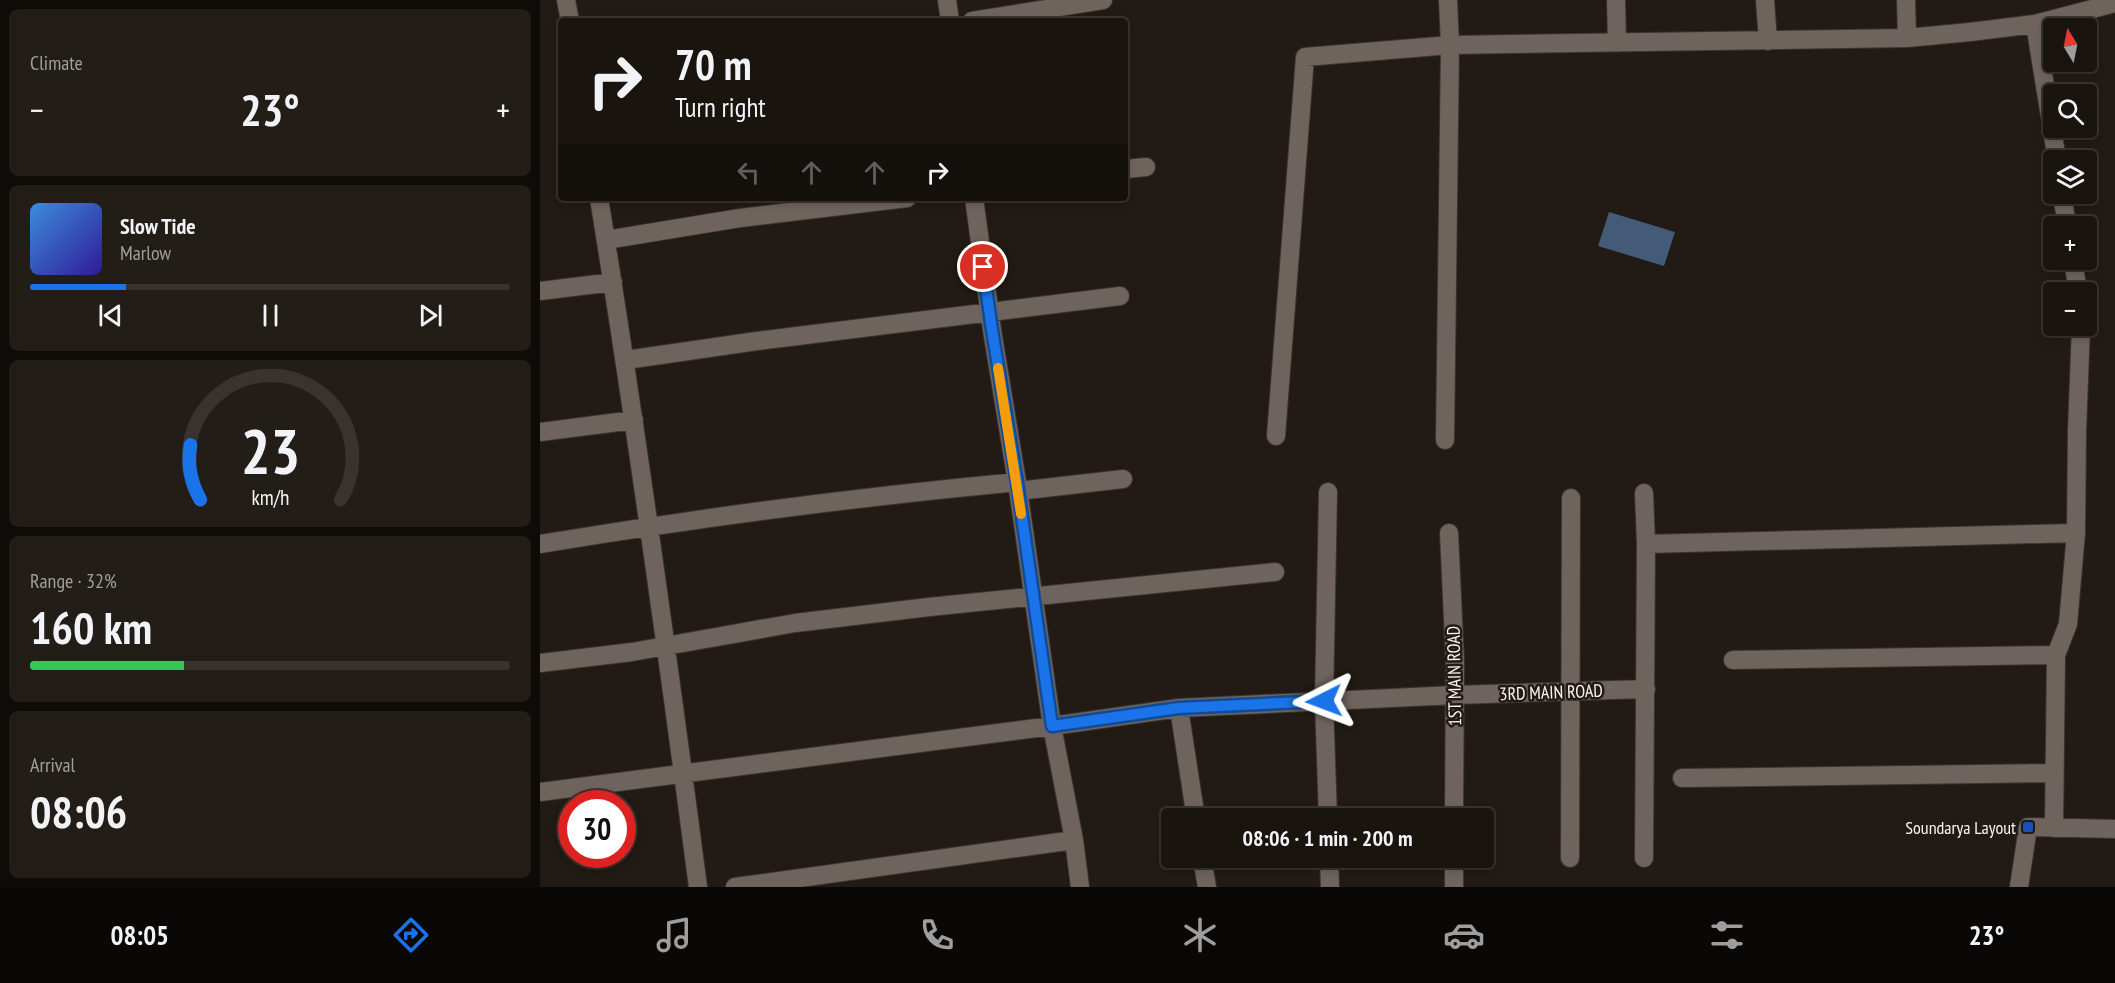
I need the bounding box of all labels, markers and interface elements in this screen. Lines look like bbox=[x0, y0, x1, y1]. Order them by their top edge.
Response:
north arrow bbox=[2043, 18, 2097, 72]
map controls bbox=[2043, 18, 2097, 336]
text: 70 m bbox=[675, 37, 752, 92]
icon: right bbox=[576, 42, 654, 120]
text: Climate bbox=[30, 50, 83, 76]
text: 23° bbox=[240, 80, 300, 138]
button: search bbox=[2043, 84, 2097, 138]
text: − bbox=[30, 88, 44, 131]
text: + bbox=[496, 88, 510, 131]
text: Turn right bbox=[675, 90, 766, 124]
button: layers bbox=[2043, 150, 2097, 204]
icon: left bbox=[732, 156, 765, 189]
icon: ahead bbox=[795, 156, 828, 189]
icon: ahead bbox=[858, 156, 891, 189]
icon: right bbox=[921, 156, 954, 189]
text: Slow Tide bbox=[120, 212, 196, 240]
button: + bbox=[2043, 216, 2097, 270]
text: Marlow bbox=[120, 240, 171, 266]
pin bbox=[957, 241, 1008, 292]
icon: arrive bbox=[966, 250, 999, 283]
button: − bbox=[2043, 282, 2097, 336]
icon: previous bbox=[94, 299, 127, 332]
icon: pause bbox=[254, 299, 287, 332]
icon: next bbox=[414, 299, 447, 332]
text: 23 bbox=[240, 411, 300, 492]
text: km/h bbox=[251, 484, 289, 512]
text: Range · 32% bbox=[30, 568, 117, 594]
text: 160 km bbox=[30, 598, 152, 656]
street label: 1ST MAIN ROAD bbox=[1442, 626, 1466, 726]
position arrow bbox=[1292, 669, 1356, 733]
street label: 3RD MAIN ROAD bbox=[1499, 679, 1603, 705]
text: Arrival bbox=[30, 752, 75, 778]
text: 08:06 bbox=[30, 782, 127, 840]
speed limit sign: 30 bbox=[558, 790, 636, 868]
place label: Soundarya Layout bbox=[1905, 816, 2016, 839]
marker: Soundarya Layout bbox=[2021, 820, 2035, 834]
text: 08:06 · 1 min · 200 m bbox=[1242, 824, 1413, 852]
icon: directions bbox=[390, 914, 432, 956]
icon: music bbox=[653, 914, 695, 956]
icon: phone bbox=[916, 914, 958, 956]
icon: climate bbox=[1179, 914, 1221, 956]
icon: car bbox=[1443, 914, 1485, 956]
icon: filters bbox=[1706, 914, 1748, 956]
text: 08:05 bbox=[111, 918, 169, 952]
text: 23° bbox=[1969, 918, 2004, 952]

